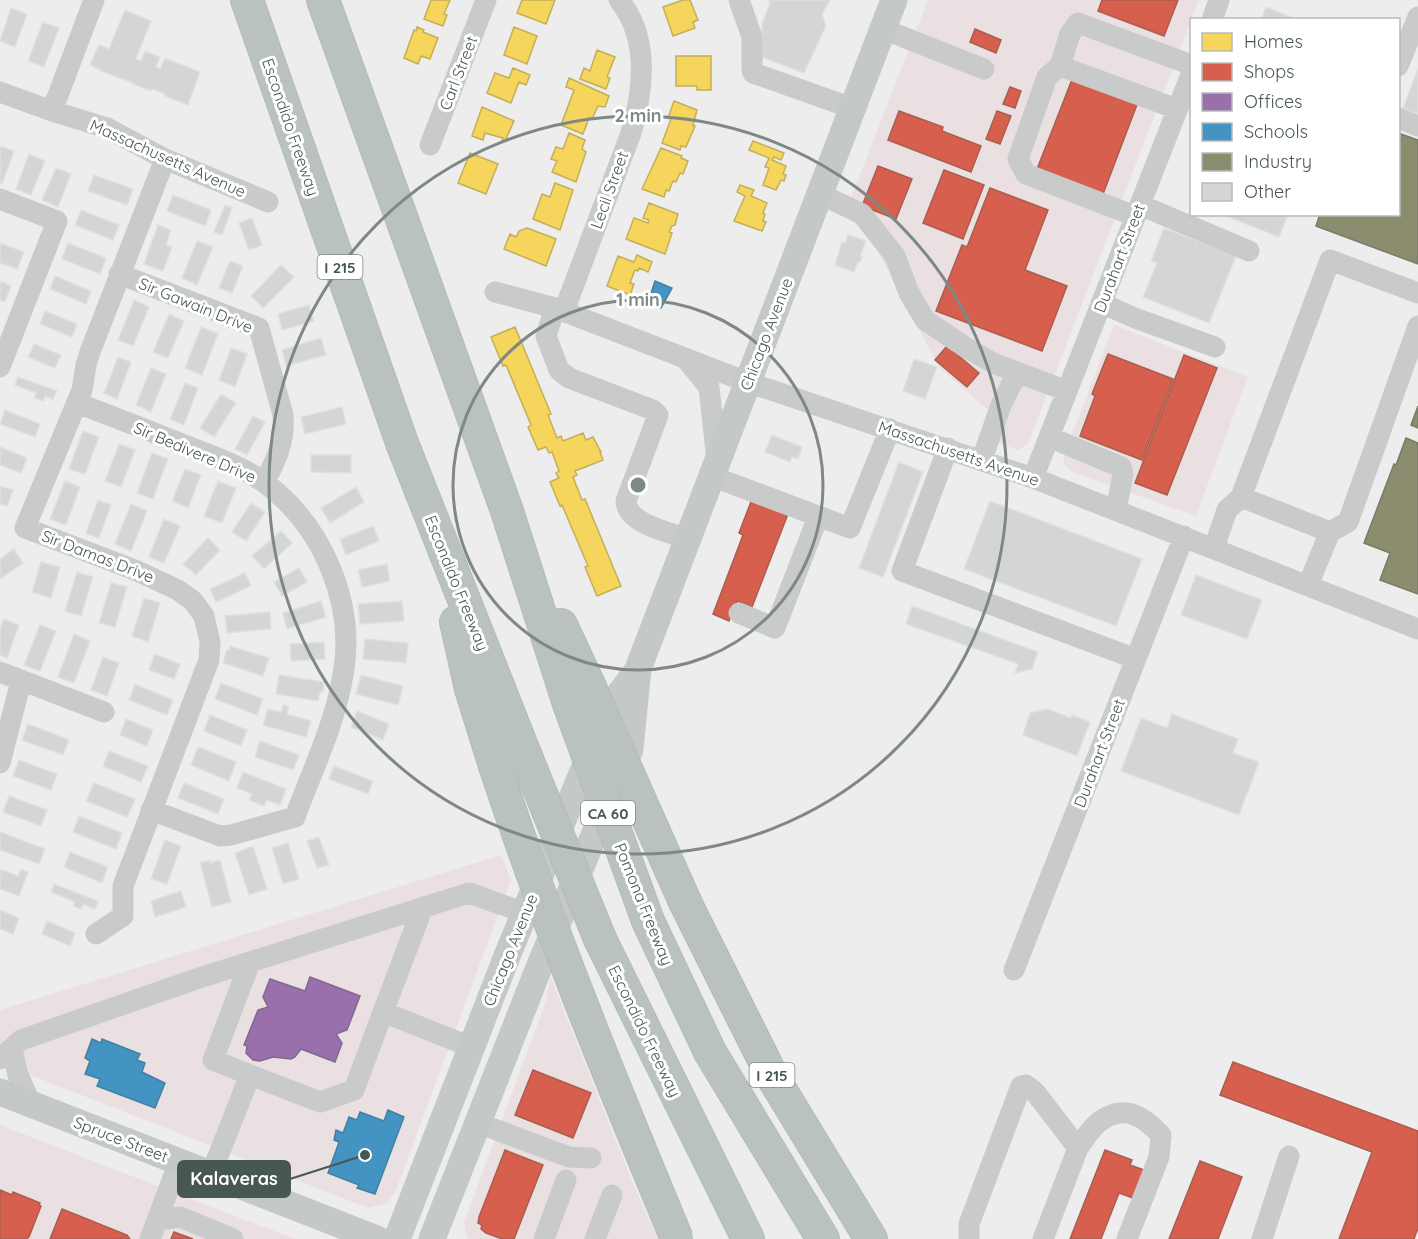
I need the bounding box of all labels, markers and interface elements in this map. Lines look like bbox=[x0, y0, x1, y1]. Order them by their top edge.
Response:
legend bbox=[1190, 18, 1400, 216]
text: Homes bbox=[1244, 30, 1303, 53]
street label: Carl Street bbox=[435, 33, 481, 113]
street label: Escondido Freeway bbox=[258, 56, 324, 198]
text: Shops bbox=[1244, 60, 1295, 83]
text: Offices bbox=[1244, 90, 1303, 113]
text: 2 min bbox=[615, 104, 661, 127]
street label: Massachusetts Avenue bbox=[87, 115, 249, 201]
text: Schools bbox=[1244, 120, 1308, 143]
street label: Lecil Street bbox=[586, 149, 632, 231]
text: Industry bbox=[1244, 150, 1312, 173]
text: Other bbox=[1244, 180, 1291, 203]
street label: Durahart Street bbox=[1089, 201, 1149, 315]
road number: I 215 bbox=[318, 255, 362, 279]
street label: Sir Gawain Drive bbox=[136, 273, 256, 337]
street label: Chicago Avenue bbox=[735, 275, 797, 393]
text: 1 min bbox=[616, 288, 660, 311]
street label: Massachusetts Avenue bbox=[876, 416, 1042, 490]
street label: Sir Bedivere Drive bbox=[131, 417, 259, 487]
centre of rings bbox=[628, 475, 648, 495]
street label: Escondido Freeway bbox=[421, 512, 493, 654]
street label: Sir Damas Drive bbox=[39, 525, 157, 587]
street label: Durahart Street bbox=[1069, 696, 1129, 810]
road number: CA 60 bbox=[581, 801, 635, 825]
street label: Pomona Freeway bbox=[610, 840, 678, 968]
street label: Chicago Avenue bbox=[478, 891, 542, 1009]
street label: Escondido Freeway bbox=[604, 962, 686, 1100]
road number: I 215 bbox=[750, 1063, 794, 1087]
street label: Spruce Street bbox=[71, 1112, 171, 1166]
callout: Kalaveras bbox=[178, 1161, 290, 1197]
text: Kalaveras bbox=[190, 1167, 278, 1190]

